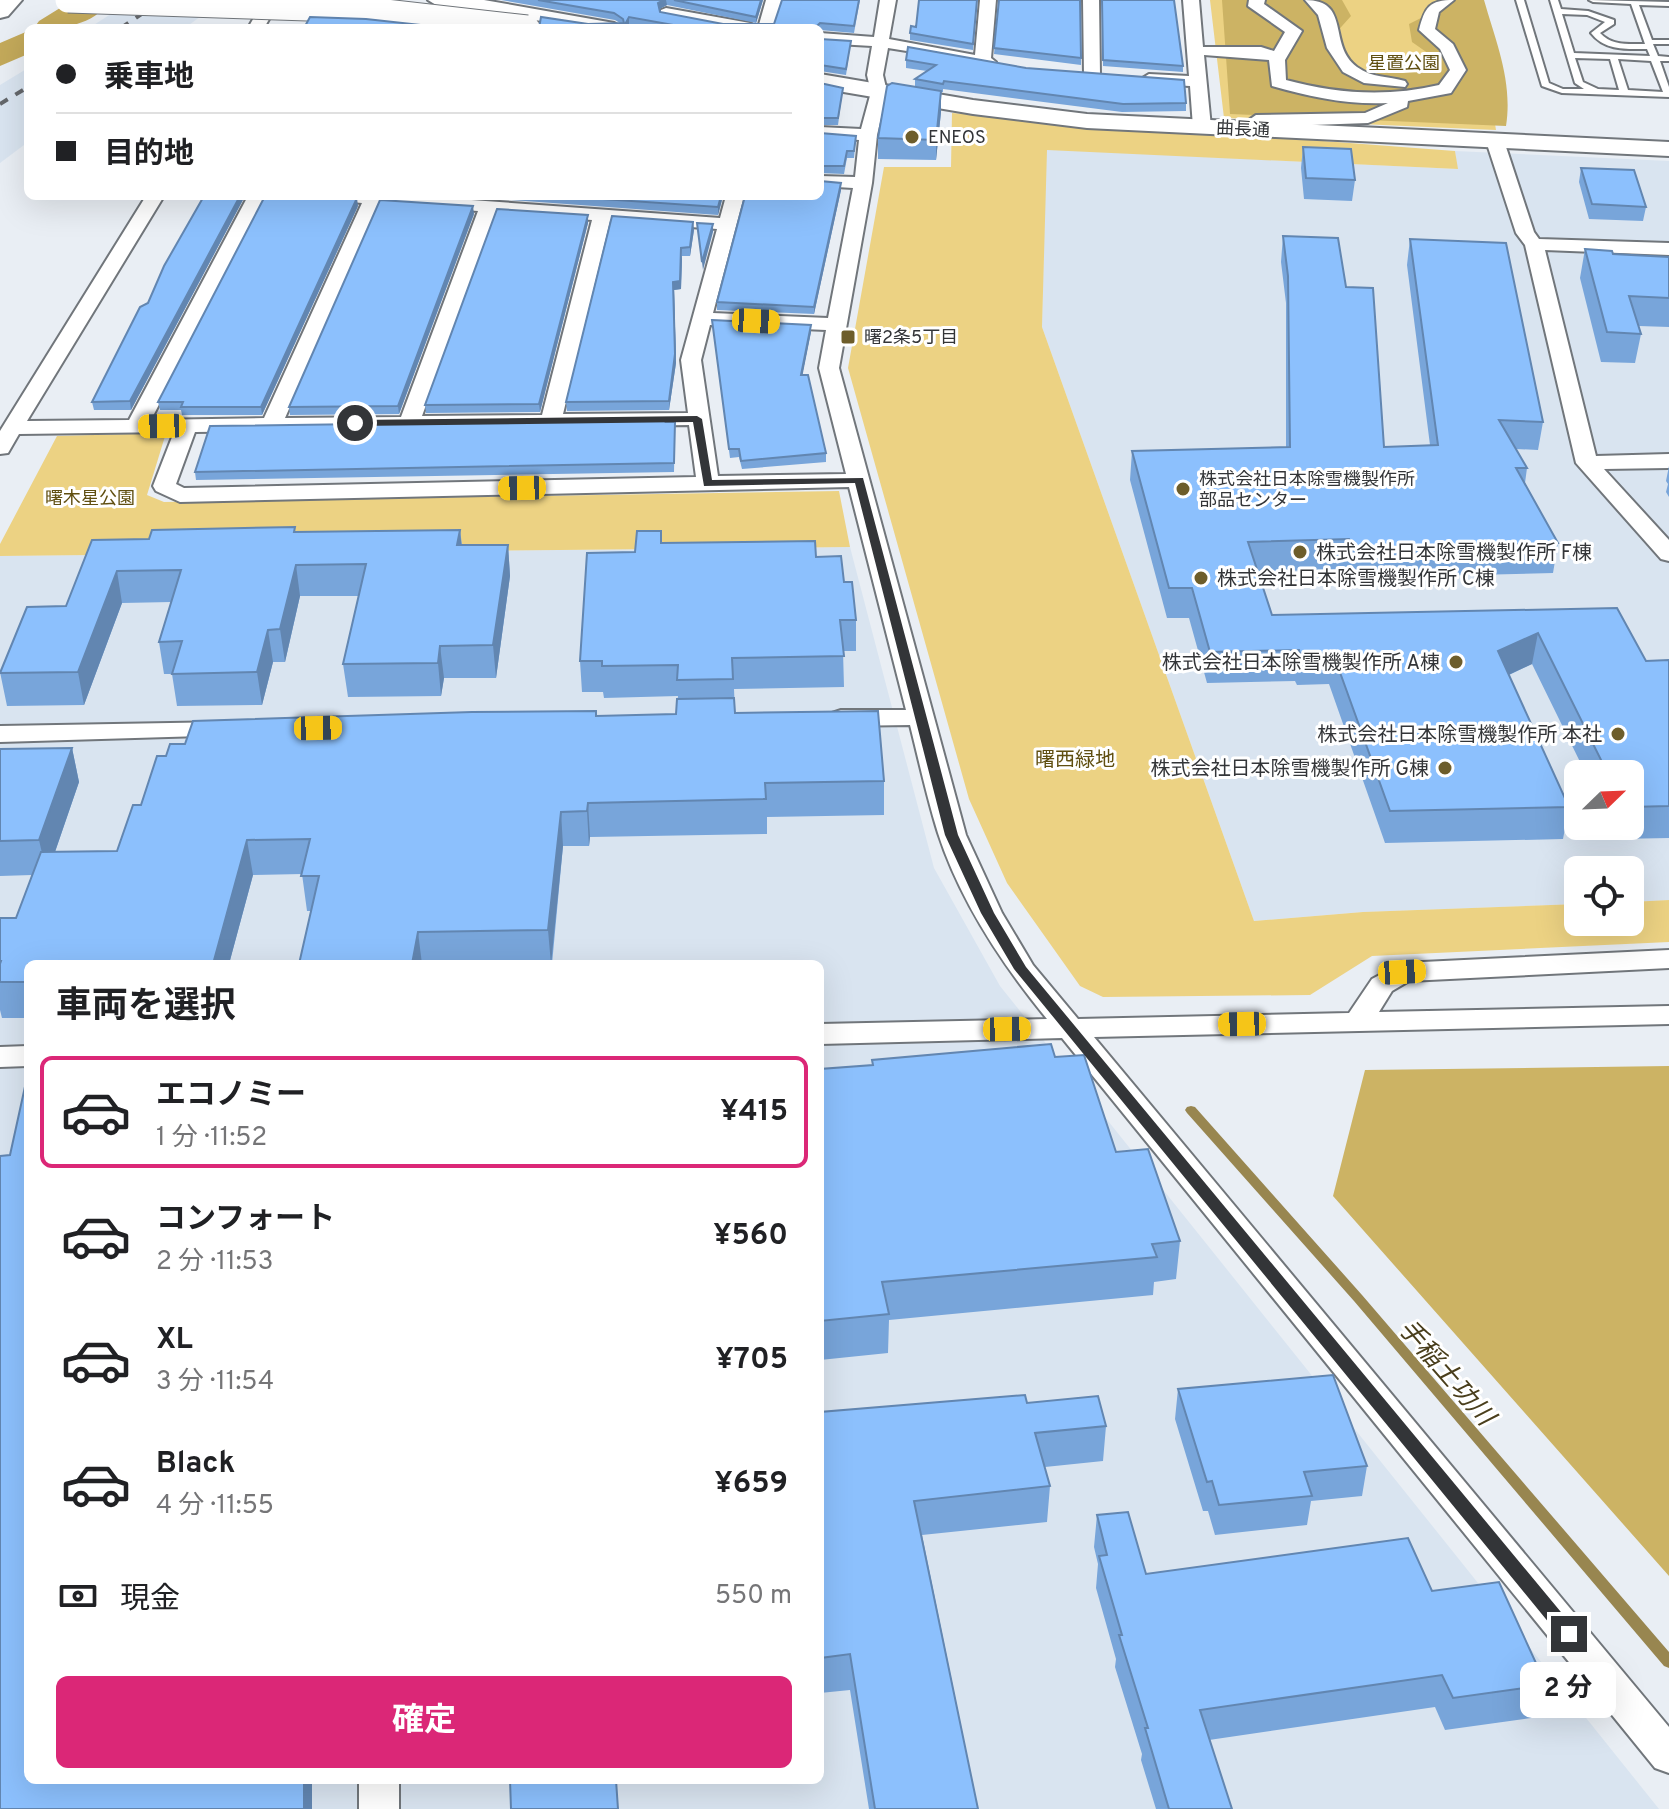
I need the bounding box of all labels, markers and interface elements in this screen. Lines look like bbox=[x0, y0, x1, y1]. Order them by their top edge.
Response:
park label: 星置公園 bbox=[1368, 53, 1440, 76]
text: 乗車地 bbox=[104, 60, 194, 97]
street label: 曲長通 bbox=[1215, 118, 1270, 143]
place label: ENEOS bbox=[928, 127, 986, 150]
marker: ENEOS bbox=[903, 128, 921, 146]
text: 目的地 bbox=[104, 137, 194, 174]
car bbox=[731, 308, 781, 334]
place label: 曙2条5丁目 bbox=[864, 327, 958, 350]
marker: 曙2条5丁目 bbox=[839, 328, 857, 346]
route start bbox=[337, 405, 373, 441]
car bbox=[138, 414, 186, 438]
place label: 株式会社日本除雪機製作所 部品センター bbox=[1199, 469, 1415, 513]
car bbox=[498, 476, 546, 500]
marker: 株式会社日本除雪機製作所 部品センター bbox=[1174, 480, 1192, 498]
park label: 曙木星公園 bbox=[45, 488, 135, 511]
place label: 株式会社日本除雪機製作所 F棟 bbox=[1316, 541, 1592, 567]
marker: 株式会社日本除雪機製作所 F棟 bbox=[1291, 543, 1309, 561]
place label: 株式会社日本除雪機製作所 C棟 bbox=[1217, 567, 1495, 593]
marker: 株式会社日本除雪機製作所 C棟 bbox=[1192, 569, 1210, 587]
place label: 株式会社日本除雪機製作所 A棟 bbox=[1162, 651, 1440, 677]
marker: 株式会社日本除雪機製作所 A棟 bbox=[1447, 653, 1465, 671]
car bbox=[294, 716, 342, 740]
place label: 株式会社日本除雪機製作所 本社 bbox=[1317, 723, 1602, 749]
marker: 株式会社日本除雪機製作所 本社 bbox=[1609, 725, 1627, 743]
park label: 曙西緑地 bbox=[1035, 748, 1115, 774]
place label: 株式会社日本除雪機製作所 G棟 bbox=[1151, 757, 1429, 783]
marker: 株式会社日本除雪機製作所 G棟 bbox=[1436, 759, 1454, 777]
north arrow bbox=[1564, 760, 1644, 840]
map controls bbox=[1564, 760, 1644, 936]
button: locate bbox=[1564, 856, 1644, 936]
car bbox=[1377, 959, 1427, 985]
text: 車両を選択 bbox=[56, 985, 236, 1031]
car bbox=[1218, 1012, 1266, 1036]
car bbox=[983, 1017, 1031, 1041]
icon: car bbox=[60, 1076, 132, 1148]
text: エコノミー bbox=[156, 1078, 306, 1115]
text: ¥415 bbox=[720, 1094, 788, 1131]
text: 1 分 · 11:52 bbox=[156, 1122, 267, 1155]
icon: car bbox=[60, 1200, 132, 1272]
text: コンフォート bbox=[156, 1202, 335, 1239]
text: ¥560 bbox=[713, 1218, 788, 1255]
text: 2 分 · 11:53 bbox=[156, 1246, 273, 1279]
water label: 手稲土功川 bbox=[1390, 1314, 1502, 1436]
text: XL bbox=[156, 1322, 193, 1359]
icon: car bbox=[60, 1324, 132, 1396]
text: ¥705 bbox=[716, 1342, 788, 1379]
text: 3 分 · 11:54 bbox=[156, 1366, 274, 1399]
text: Black bbox=[156, 1446, 235, 1483]
icon: car bbox=[60, 1448, 132, 1520]
text: ¥659 bbox=[715, 1466, 788, 1503]
text: 4 分 · 11:55 bbox=[156, 1490, 274, 1523]
icon: cash bbox=[56, 1574, 100, 1618]
text: 550 m bbox=[715, 1580, 792, 1613]
text: 現金 bbox=[120, 1582, 180, 1619]
route end bbox=[1551, 1616, 1587, 1652]
callout: 2 分 bbox=[1521, 1662, 1617, 1718]
text: 2 分 bbox=[1544, 1673, 1592, 1706]
button: 確定 bbox=[56, 1676, 792, 1768]

